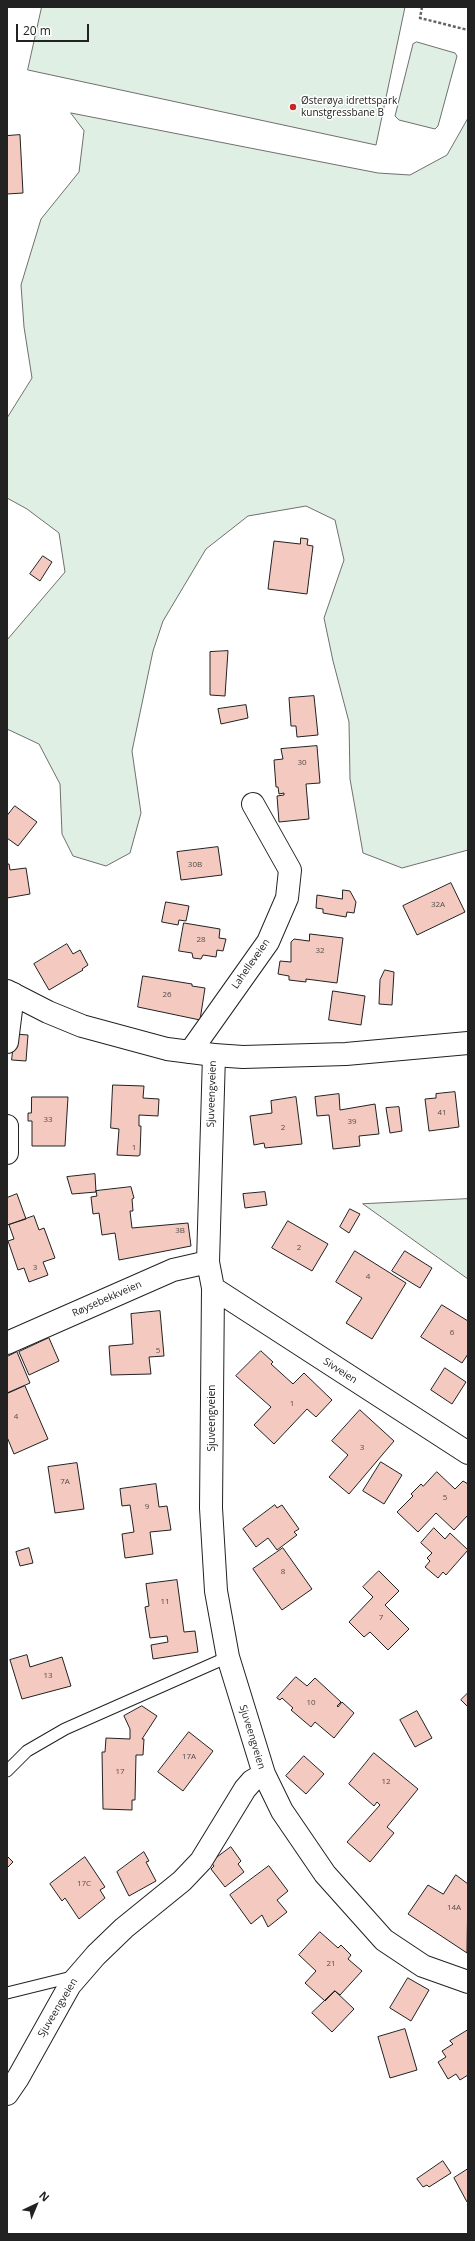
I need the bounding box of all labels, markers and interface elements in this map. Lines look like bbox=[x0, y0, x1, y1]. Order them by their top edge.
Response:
scale bar bbox=[18, 16, 91, 42]
text: 20 m bbox=[23, 22, 51, 39]
place label: Østerøya idrettspark kunstgressbane B bbox=[301, 95, 397, 118]
marker: Østerøya idrettspark kunstgressbane B bbox=[288, 102, 298, 112]
house number: 30 bbox=[297, 758, 307, 768]
house number: 30B bbox=[188, 860, 202, 870]
house number: 32A bbox=[431, 900, 445, 910]
house number: 28 bbox=[196, 935, 206, 945]
street label: Lahelleveien bbox=[229, 937, 273, 991]
house number: 32 bbox=[315, 946, 325, 956]
house number: 26 bbox=[162, 990, 172, 1000]
street label: Sjuveengveien bbox=[205, 1060, 219, 1128]
house number: 41 bbox=[437, 1108, 447, 1118]
house number: 33 bbox=[43, 1115, 53, 1125]
house number: 39 bbox=[347, 1117, 357, 1127]
house number: 2 bbox=[281, 1123, 285, 1133]
house number: 1 bbox=[132, 1143, 136, 1153]
house number: 3B bbox=[175, 1226, 185, 1236]
house number: 2 bbox=[297, 1243, 301, 1253]
house number: 3 bbox=[33, 1263, 37, 1273]
house number: 4 bbox=[366, 1272, 370, 1282]
street label: Røysebekkveien bbox=[70, 1278, 144, 1320]
house number: 6 bbox=[450, 1328, 454, 1338]
house number: 5 bbox=[156, 1346, 160, 1356]
street label: Sivveien bbox=[321, 1356, 359, 1386]
street label: Sjuveengveien bbox=[206, 1385, 218, 1451]
house number: 1 bbox=[290, 1399, 294, 1409]
house number: 4 bbox=[14, 1412, 18, 1422]
house number: 3 bbox=[360, 1443, 364, 1453]
house number: 7A bbox=[60, 1477, 70, 1487]
house number: 5 bbox=[443, 1493, 447, 1503]
house number: 9 bbox=[145, 1502, 149, 1512]
house number: 8 bbox=[281, 1567, 285, 1577]
house number: 11 bbox=[160, 1597, 170, 1607]
house number: 7 bbox=[379, 1613, 383, 1623]
house number: 13 bbox=[43, 1671, 53, 1681]
house number: 10 bbox=[306, 1698, 316, 1708]
street label: Sjuveengveien bbox=[236, 1703, 268, 1771]
house number: 17A bbox=[182, 1752, 196, 1762]
house number: 17 bbox=[115, 1767, 125, 1777]
house number: 12 bbox=[381, 1777, 391, 1787]
house number: 17C bbox=[77, 1879, 91, 1889]
house number: 14A bbox=[447, 1903, 461, 1913]
house number: 21 bbox=[326, 1959, 336, 1969]
street label: Sjuveengveien bbox=[36, 1976, 80, 2040]
north arrow bbox=[16, 2185, 56, 2225]
text: N bbox=[36, 2187, 53, 2205]

